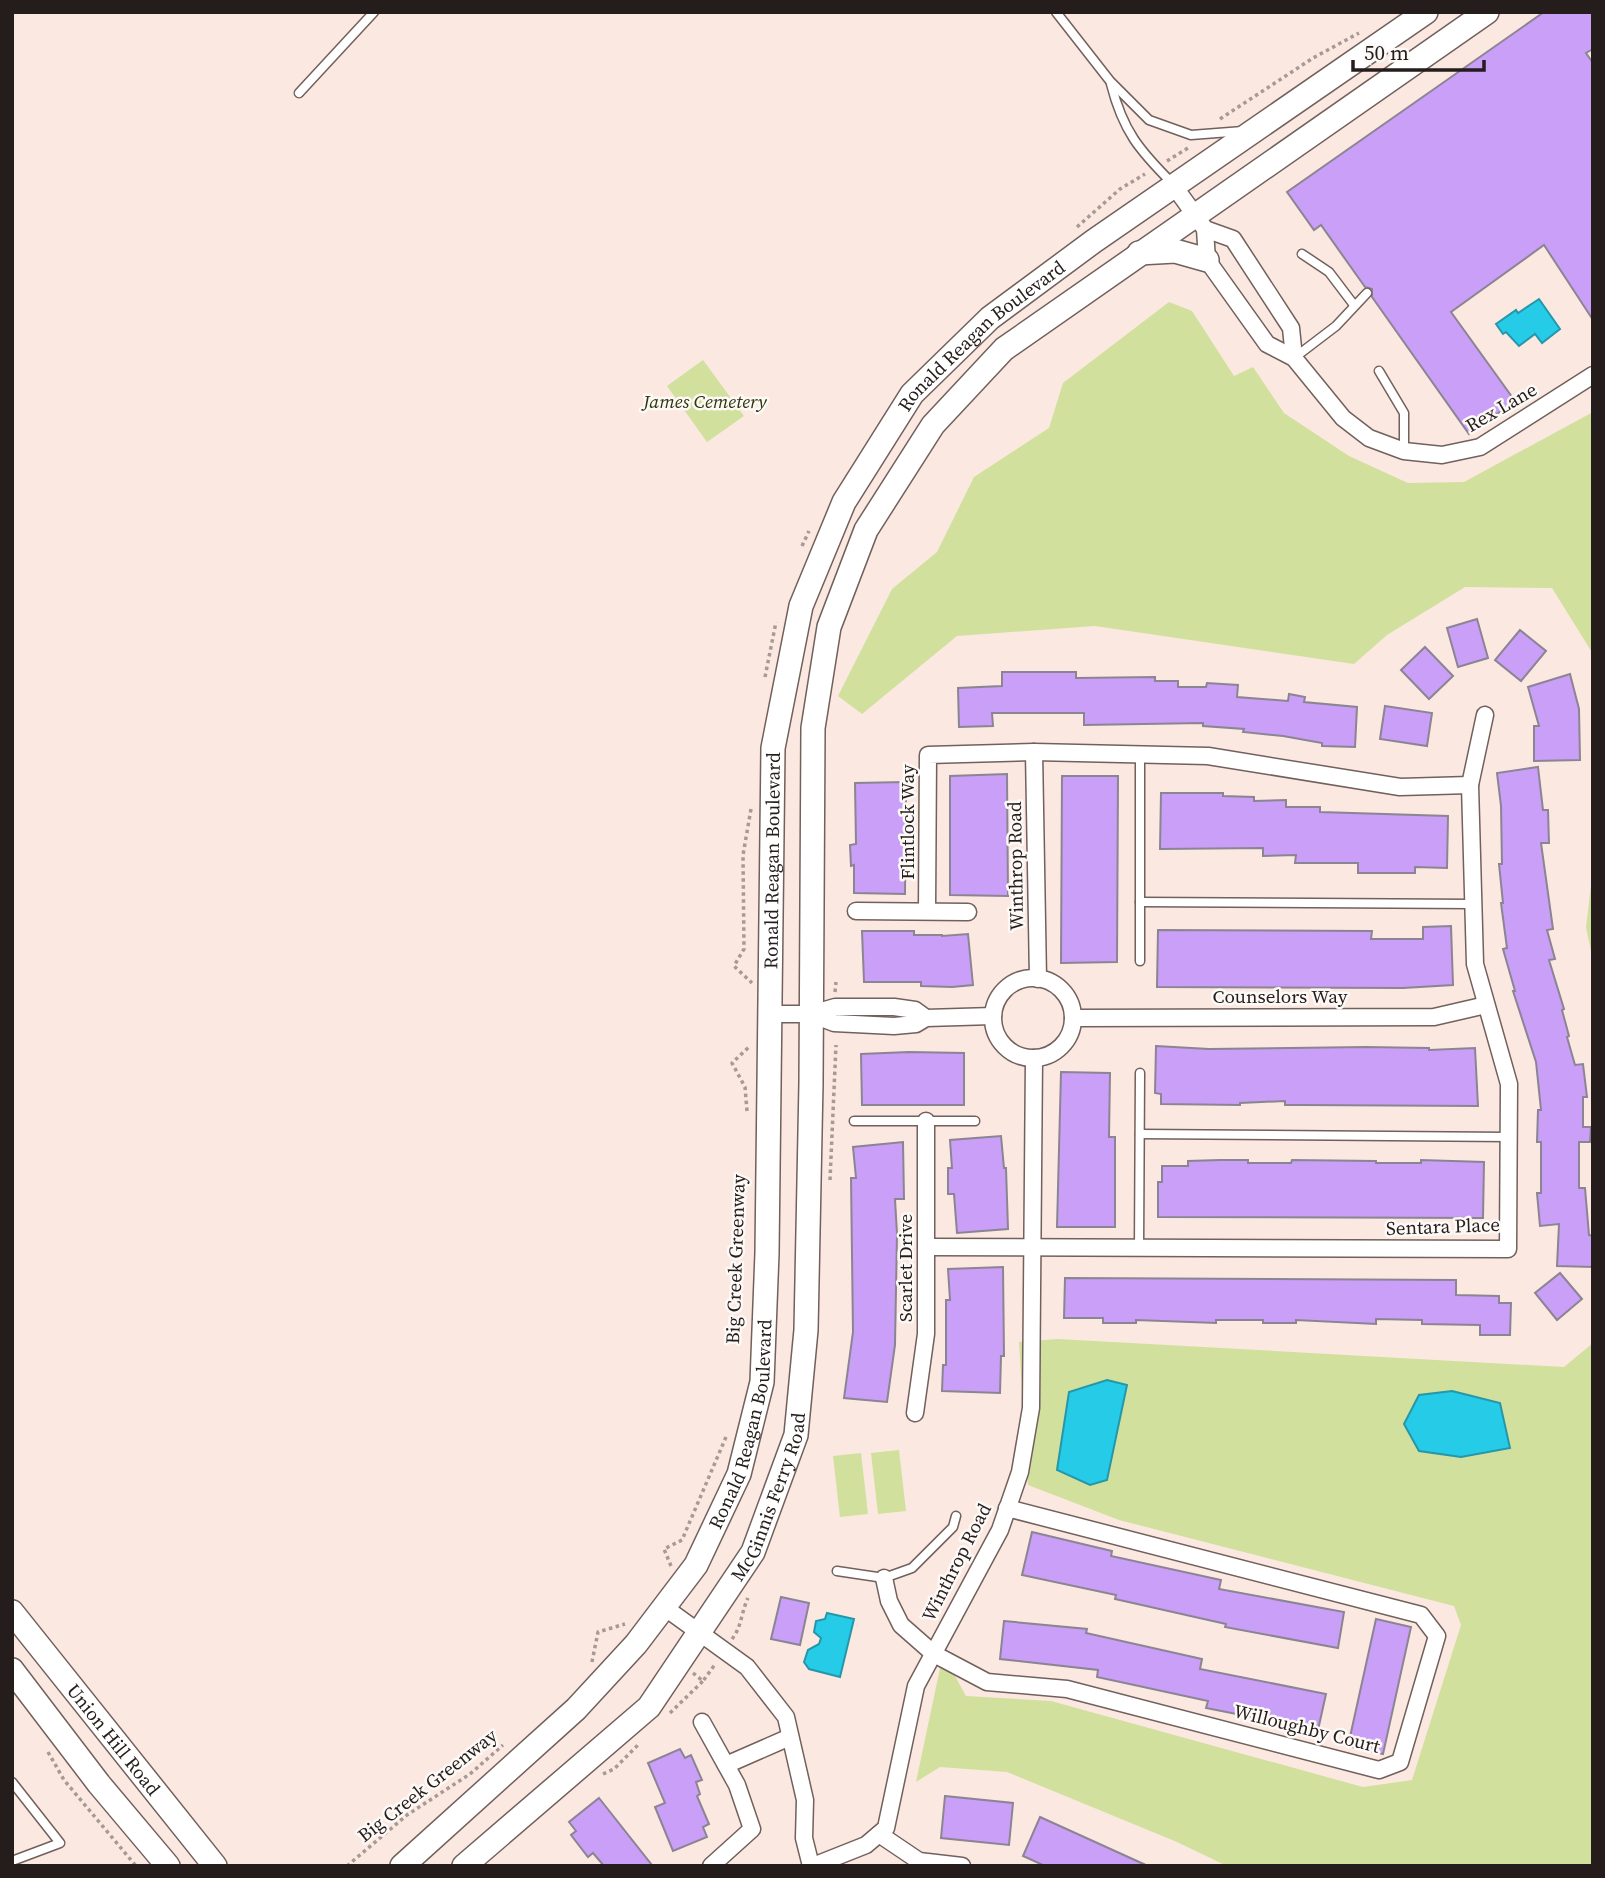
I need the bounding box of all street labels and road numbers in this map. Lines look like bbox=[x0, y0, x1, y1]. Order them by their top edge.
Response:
street label: Ronald Reagan Boulevard bbox=[891, 254, 1070, 416]
street label: Rex Lane bbox=[1461, 376, 1541, 438]
street label: Ronald Reagan Boulevard bbox=[757, 752, 786, 969]
street label: Flintlock Way bbox=[894, 764, 920, 880]
street label: Winthrop Road bbox=[1001, 801, 1029, 931]
street label: Counselors Way bbox=[1213, 983, 1348, 1009]
street label: Big Creek Greenway bbox=[719, 1173, 751, 1345]
street label: Sentara Place bbox=[1386, 1211, 1500, 1241]
street label: Scarlet Drive bbox=[892, 1214, 918, 1322]
street label: Ronald Reagan Boulevard bbox=[702, 1318, 777, 1533]
street label: McGinnis Ferry Road bbox=[724, 1411, 811, 1586]
street label: Winthrop Road bbox=[915, 1498, 997, 1625]
street label: Union Hill Road bbox=[61, 1678, 167, 1801]
street label: Willoughby Court bbox=[1231, 1697, 1384, 1759]
street label: Big Creek Greenway bbox=[352, 1722, 502, 1848]

